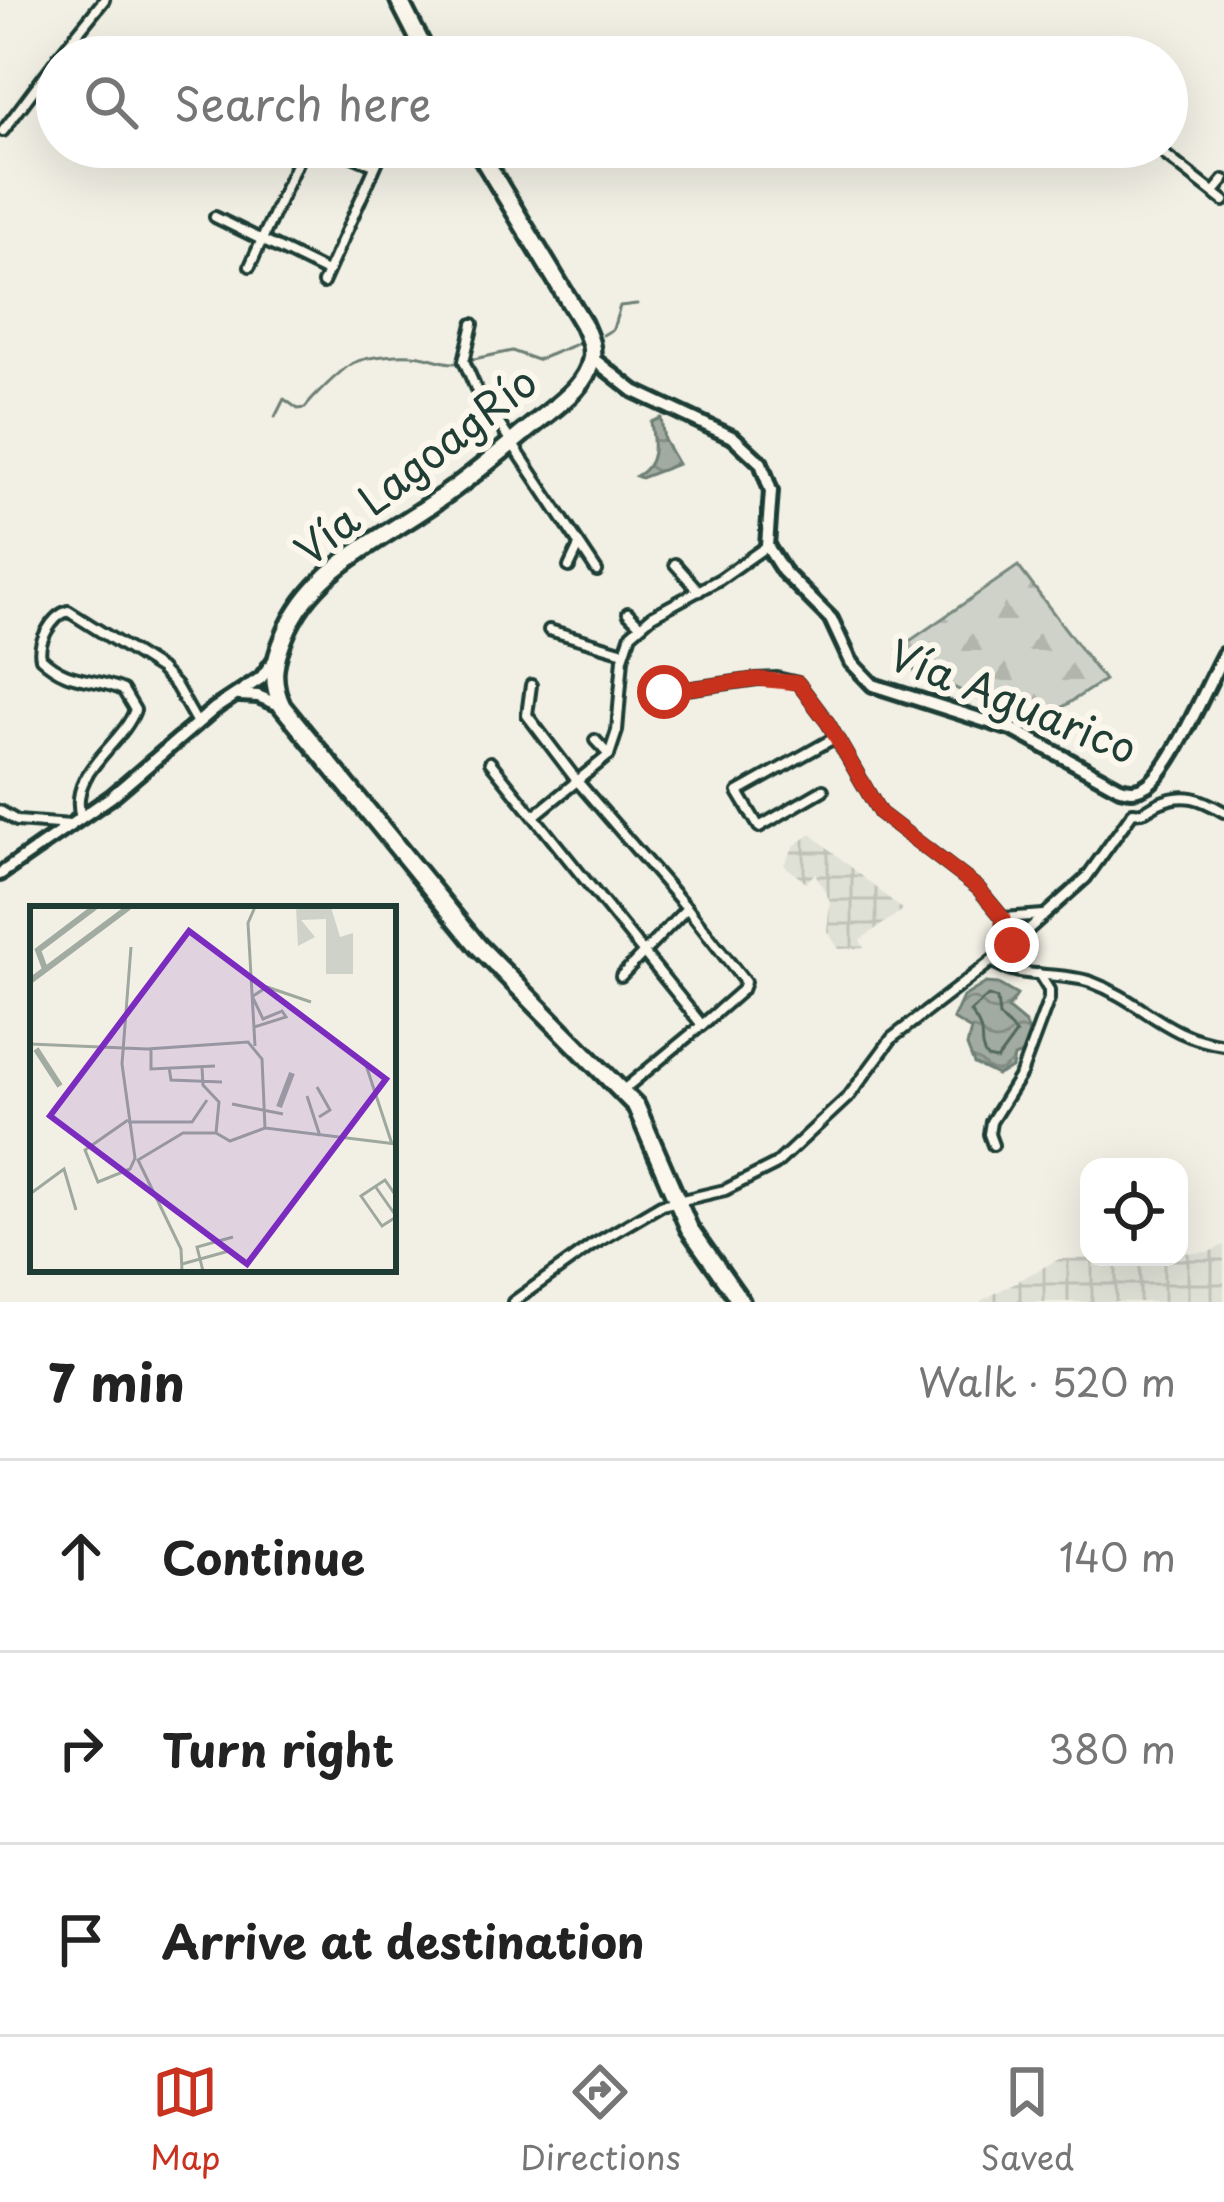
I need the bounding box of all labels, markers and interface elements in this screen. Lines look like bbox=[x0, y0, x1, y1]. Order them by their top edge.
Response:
search box bbox=[36, 36, 1188, 168]
text: Search here bbox=[174, 68, 431, 136]
icon: search bbox=[78, 69, 144, 135]
street label: Vía LagoagRío bbox=[280, 349, 549, 579]
street label: Vía Aguarico bbox=[881, 621, 1147, 778]
route start bbox=[637, 665, 691, 719]
inset map bbox=[30, 906, 396, 1272]
route end bbox=[985, 918, 1039, 972]
map controls bbox=[1080, 1158, 1188, 1266]
button: locate bbox=[1080, 1158, 1188, 1266]
text: 7 min bbox=[48, 1342, 185, 1419]
text: Walk · 520 m bbox=[918, 1351, 1176, 1410]
text: Continue bbox=[162, 1522, 365, 1590]
icon: ahead bbox=[48, 1523, 114, 1589]
text: 140 m bbox=[1059, 1526, 1176, 1585]
text: Turn right bbox=[162, 1714, 394, 1782]
icon: right bbox=[48, 1715, 114, 1781]
text: 380 m bbox=[1048, 1718, 1176, 1777]
text: Arrive at destination bbox=[162, 1906, 645, 1974]
icon: arrive bbox=[48, 1907, 114, 1973]
tab: Map bbox=[150, 2059, 220, 2181]
tab: Directions bbox=[520, 2059, 681, 2181]
tab: Saved bbox=[980, 2059, 1074, 2181]

